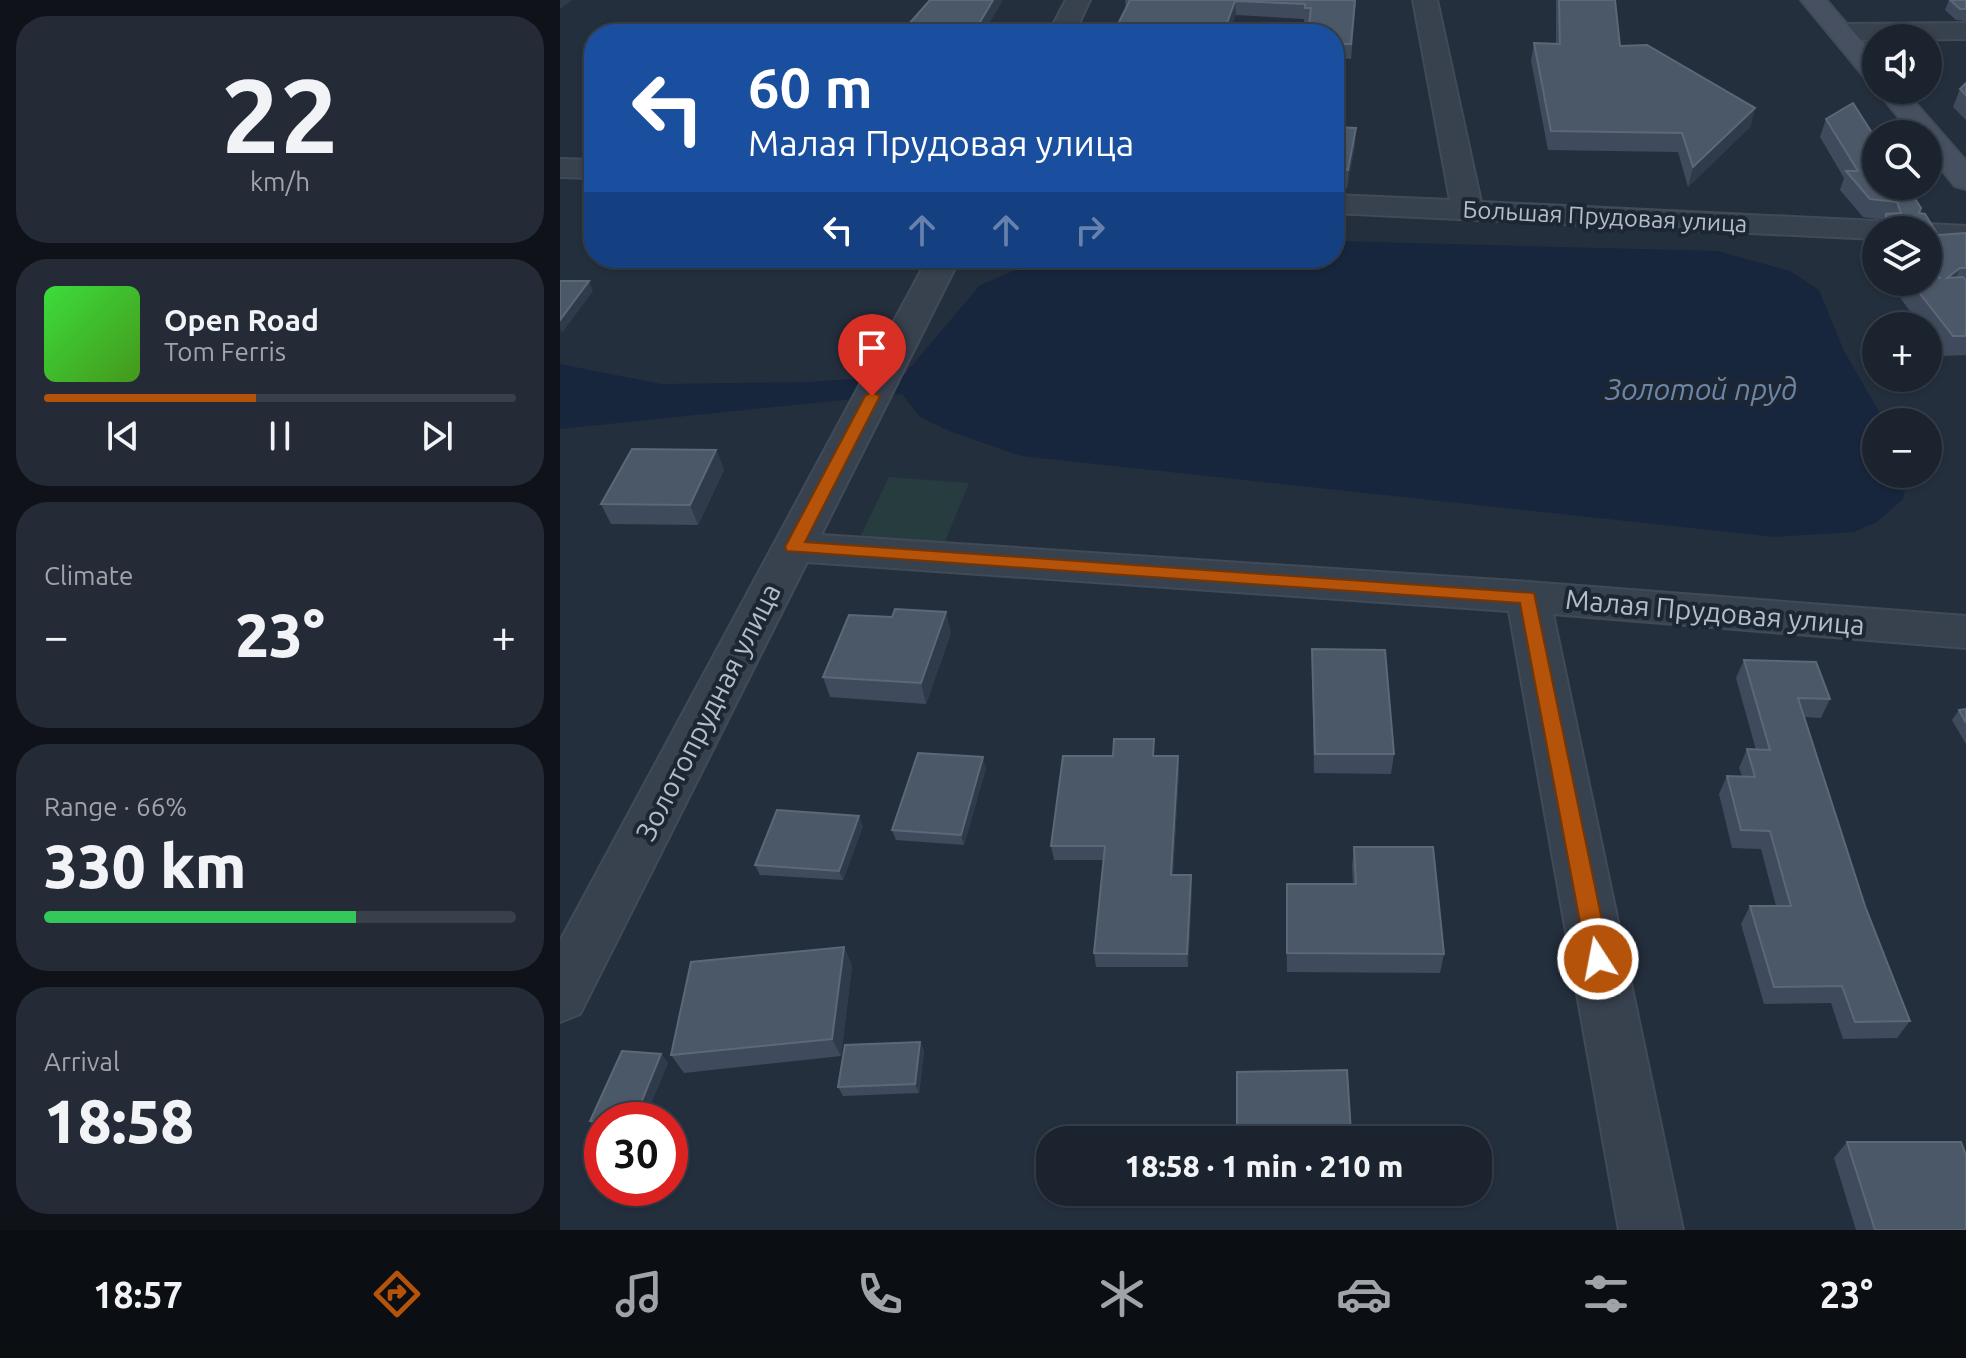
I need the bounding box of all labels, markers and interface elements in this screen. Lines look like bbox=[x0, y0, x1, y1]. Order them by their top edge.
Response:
map controls bbox=[1862, 24, 1942, 488]
button: sound bbox=[1862, 24, 1942, 104]
text: 22 bbox=[221, 56, 339, 173]
icon: left bbox=[616, 56, 720, 160]
text: 60 m bbox=[748, 56, 873, 119]
button: search bbox=[1862, 120, 1942, 200]
text: Малая Прудовая улица bbox=[748, 122, 1134, 163]
text: km/h bbox=[250, 167, 310, 196]
street label: Большая Прудовая улица bbox=[1462, 196, 1748, 237]
icon: left bbox=[816, 208, 860, 252]
icon: ahead bbox=[900, 208, 944, 252]
icon: ahead bbox=[984, 208, 1028, 252]
icon: right bbox=[1068, 208, 1112, 252]
button: layers bbox=[1862, 216, 1942, 296]
text: Open Road bbox=[164, 303, 319, 337]
button: + bbox=[1862, 312, 1942, 392]
pin bbox=[838, 314, 906, 396]
icon: arrive bbox=[850, 326, 894, 370]
text: Tom Ferris bbox=[164, 337, 286, 366]
water label: Золотой пруд bbox=[1604, 372, 1797, 406]
button: − bbox=[1862, 408, 1942, 488]
icon: previous bbox=[101, 414, 145, 458]
icon: pause bbox=[258, 414, 302, 458]
icon: next bbox=[415, 414, 459, 458]
text: Climate bbox=[44, 561, 133, 590]
street label: Золотопрудная улица bbox=[629, 578, 786, 846]
street label: Малая Прудовая улица bbox=[1564, 583, 1866, 640]
text: 23° bbox=[235, 601, 325, 668]
text: − bbox=[44, 611, 69, 660]
text: + bbox=[491, 611, 516, 660]
text: Range · 66% bbox=[44, 792, 187, 821]
text: 330 km bbox=[44, 832, 246, 899]
position arrow bbox=[1556, 917, 1640, 1001]
text: Arrival bbox=[44, 1047, 120, 1076]
text: 18:58 bbox=[44, 1087, 194, 1154]
speed limit sign: 30 bbox=[584, 1102, 688, 1206]
text: 18:58 · 1 min · 210 m bbox=[1125, 1149, 1403, 1183]
icon: directions bbox=[369, 1266, 425, 1322]
icon: music bbox=[611, 1266, 667, 1322]
icon: phone bbox=[852, 1266, 908, 1322]
icon: climate bbox=[1094, 1266, 1150, 1322]
icon: car bbox=[1336, 1266, 1392, 1322]
icon: filters bbox=[1578, 1266, 1634, 1322]
text: 18:57 bbox=[93, 1274, 183, 1315]
text: 23° bbox=[1820, 1274, 1873, 1315]

